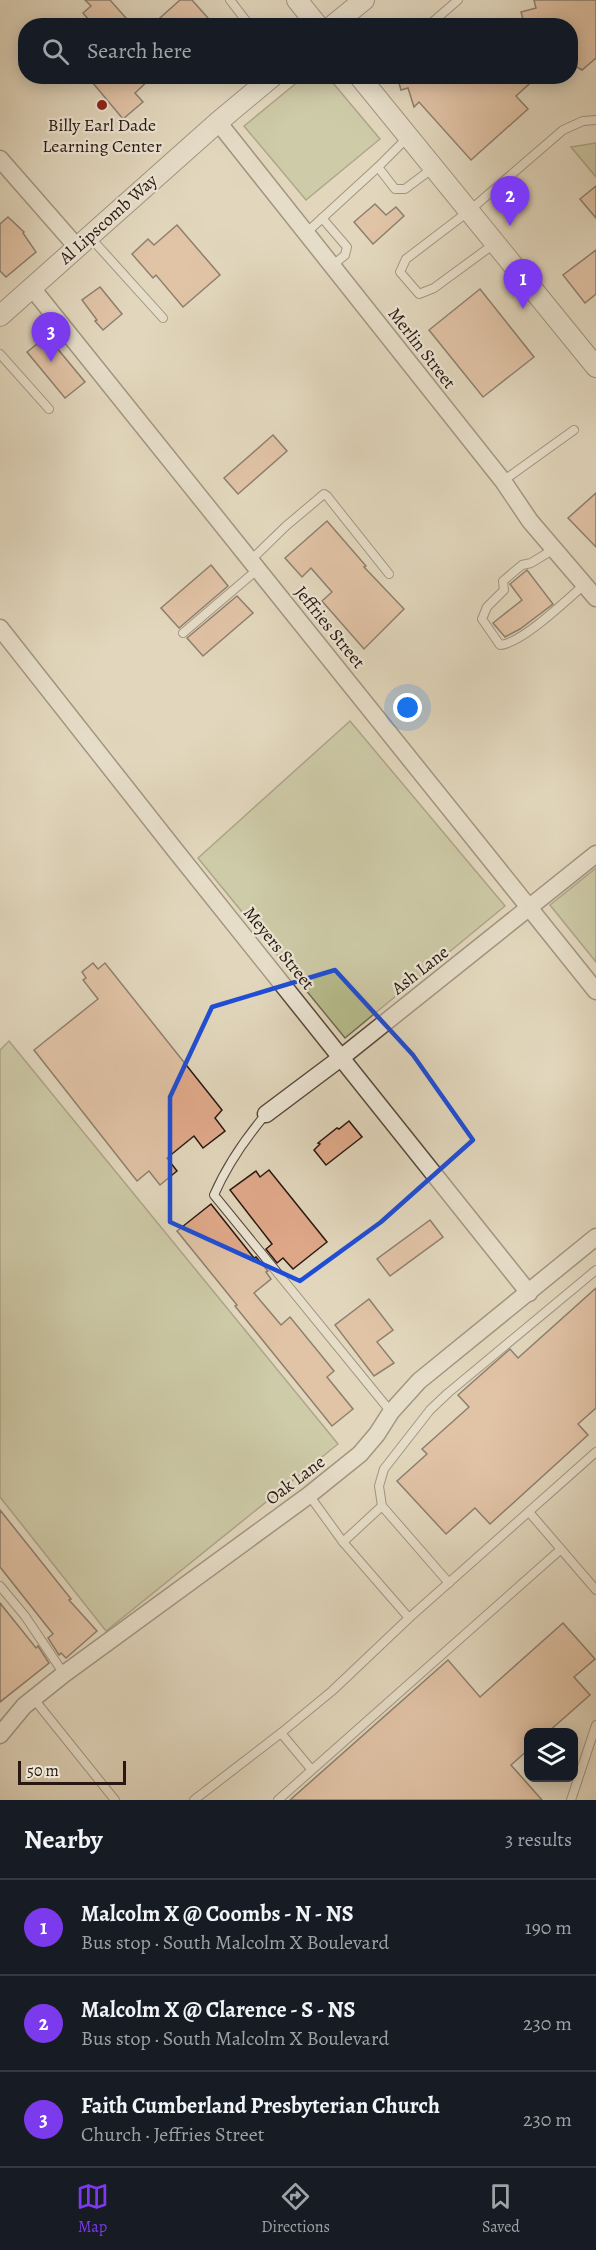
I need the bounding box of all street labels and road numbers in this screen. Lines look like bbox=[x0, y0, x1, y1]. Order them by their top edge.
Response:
street label: Al Lipscomb Way bbox=[53, 168, 163, 270]
street label: Merlin Street bbox=[383, 302, 461, 394]
street label: Jeffries Street bbox=[289, 581, 371, 673]
street label: Meyers Street bbox=[238, 901, 320, 995]
street label: Ash Lane bbox=[386, 940, 454, 1001]
street label: Oak Lane bbox=[260, 1450, 330, 1510]

